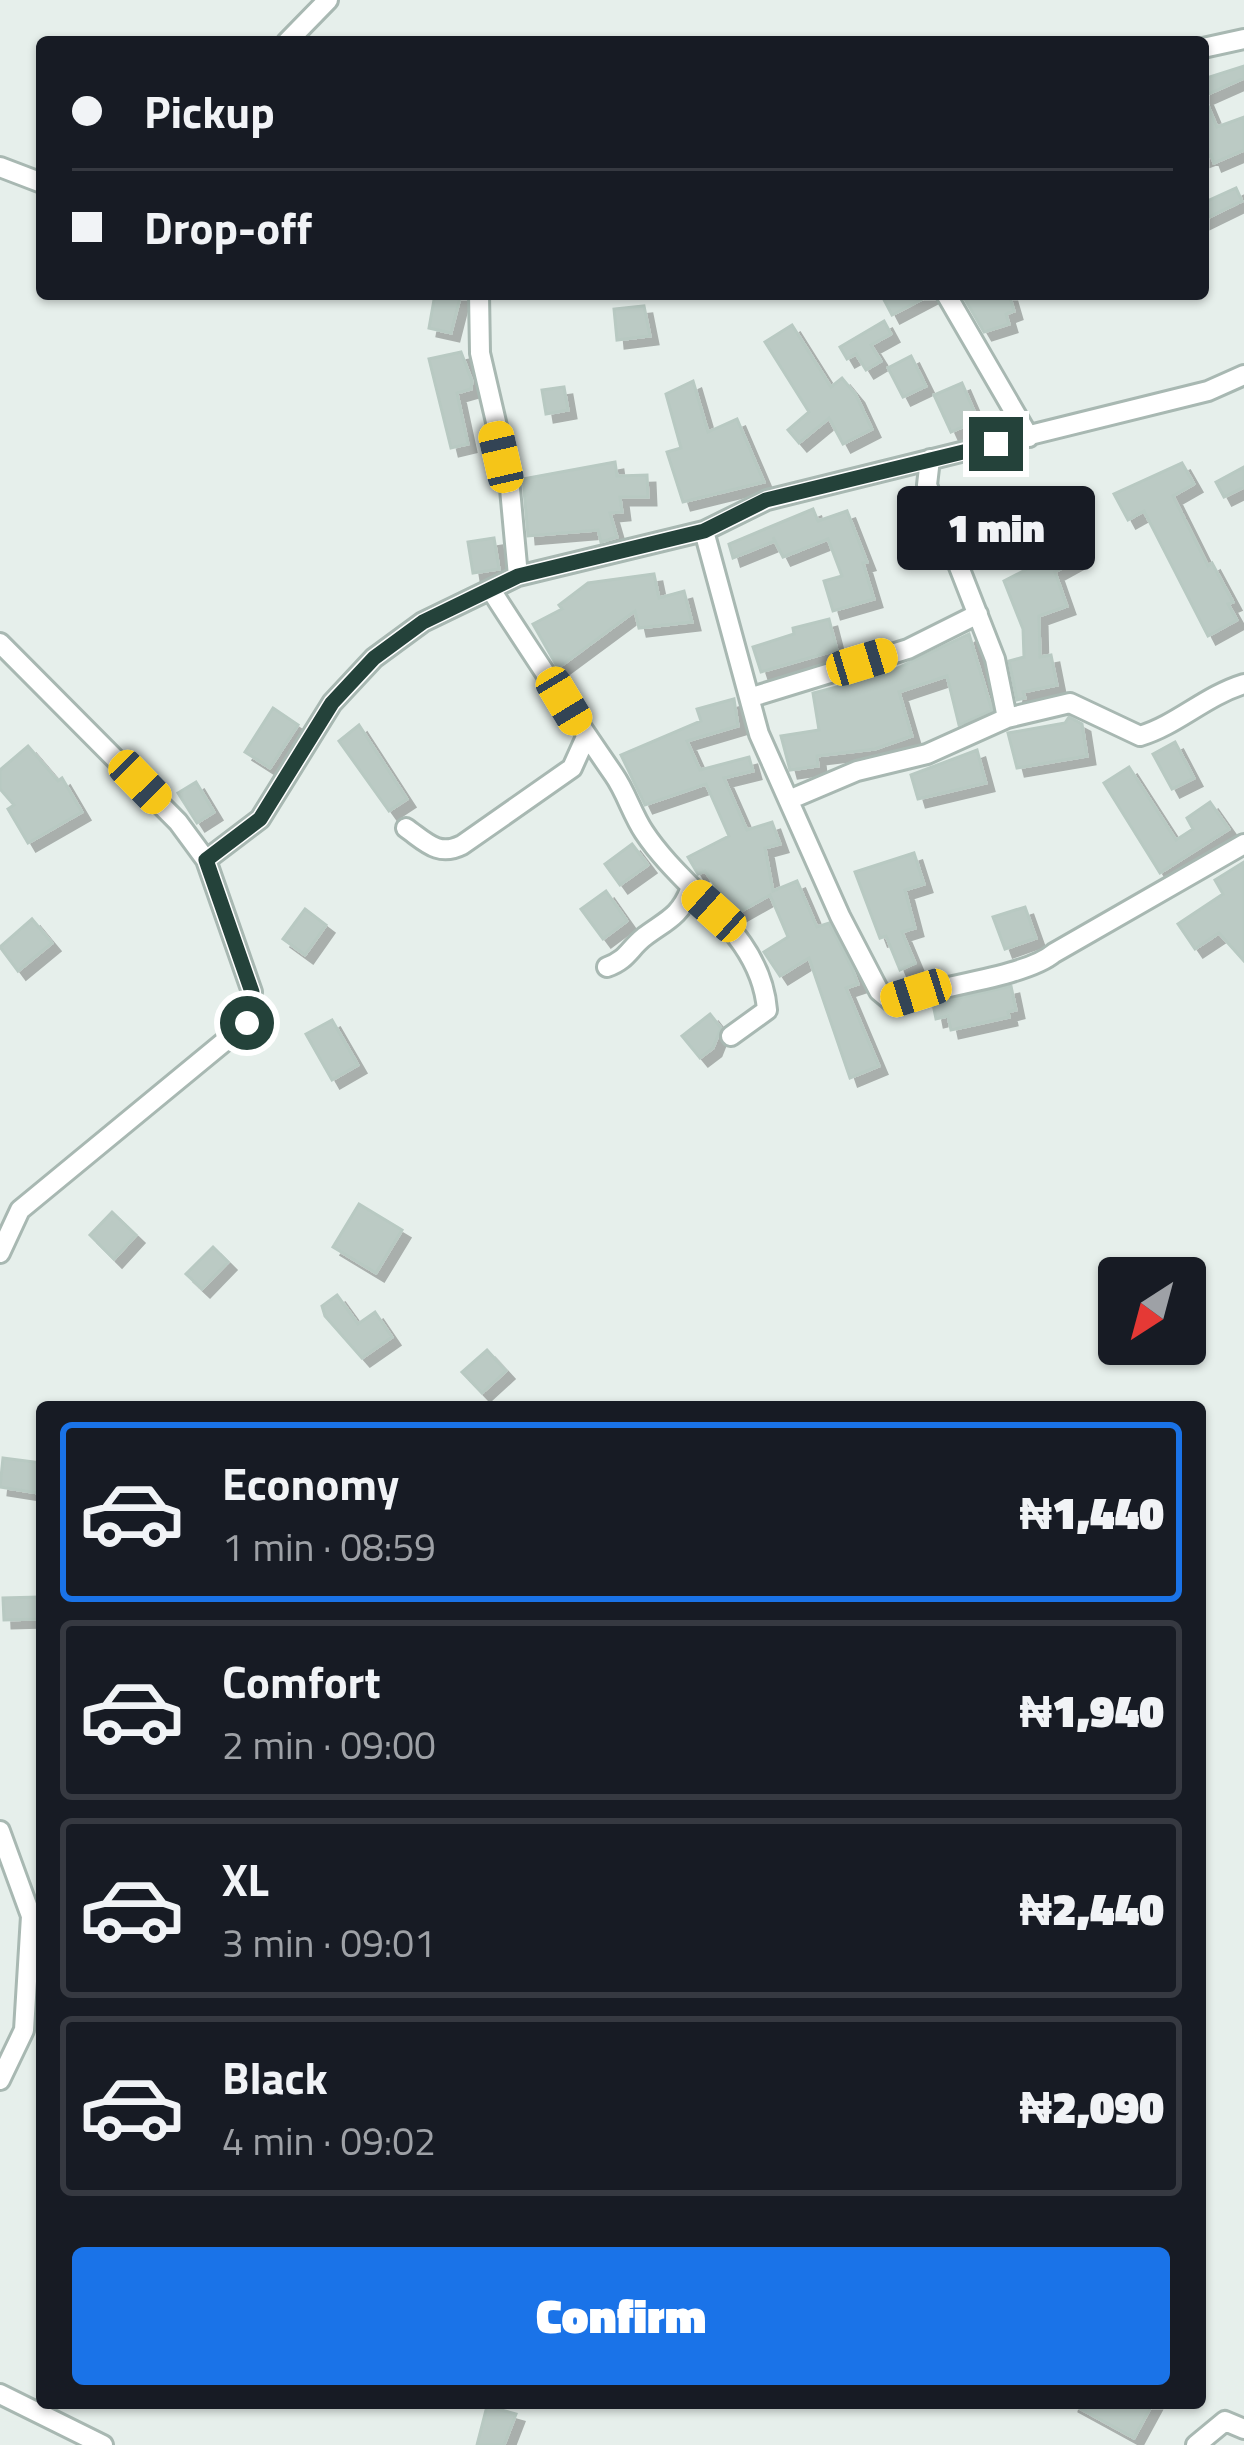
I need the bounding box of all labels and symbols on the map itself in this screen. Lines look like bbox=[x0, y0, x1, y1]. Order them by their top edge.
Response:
route end bbox=[969, 417, 1023, 471]
car bbox=[475, 418, 527, 496]
callout: 1 min bbox=[897, 486, 1095, 570]
car bbox=[822, 634, 902, 690]
car bbox=[530, 661, 598, 741]
car bbox=[102, 744, 178, 820]
car bbox=[675, 874, 753, 948]
car bbox=[876, 965, 956, 1021]
route start bbox=[220, 996, 274, 1050]
north arrow bbox=[1098, 1257, 1206, 1365]

